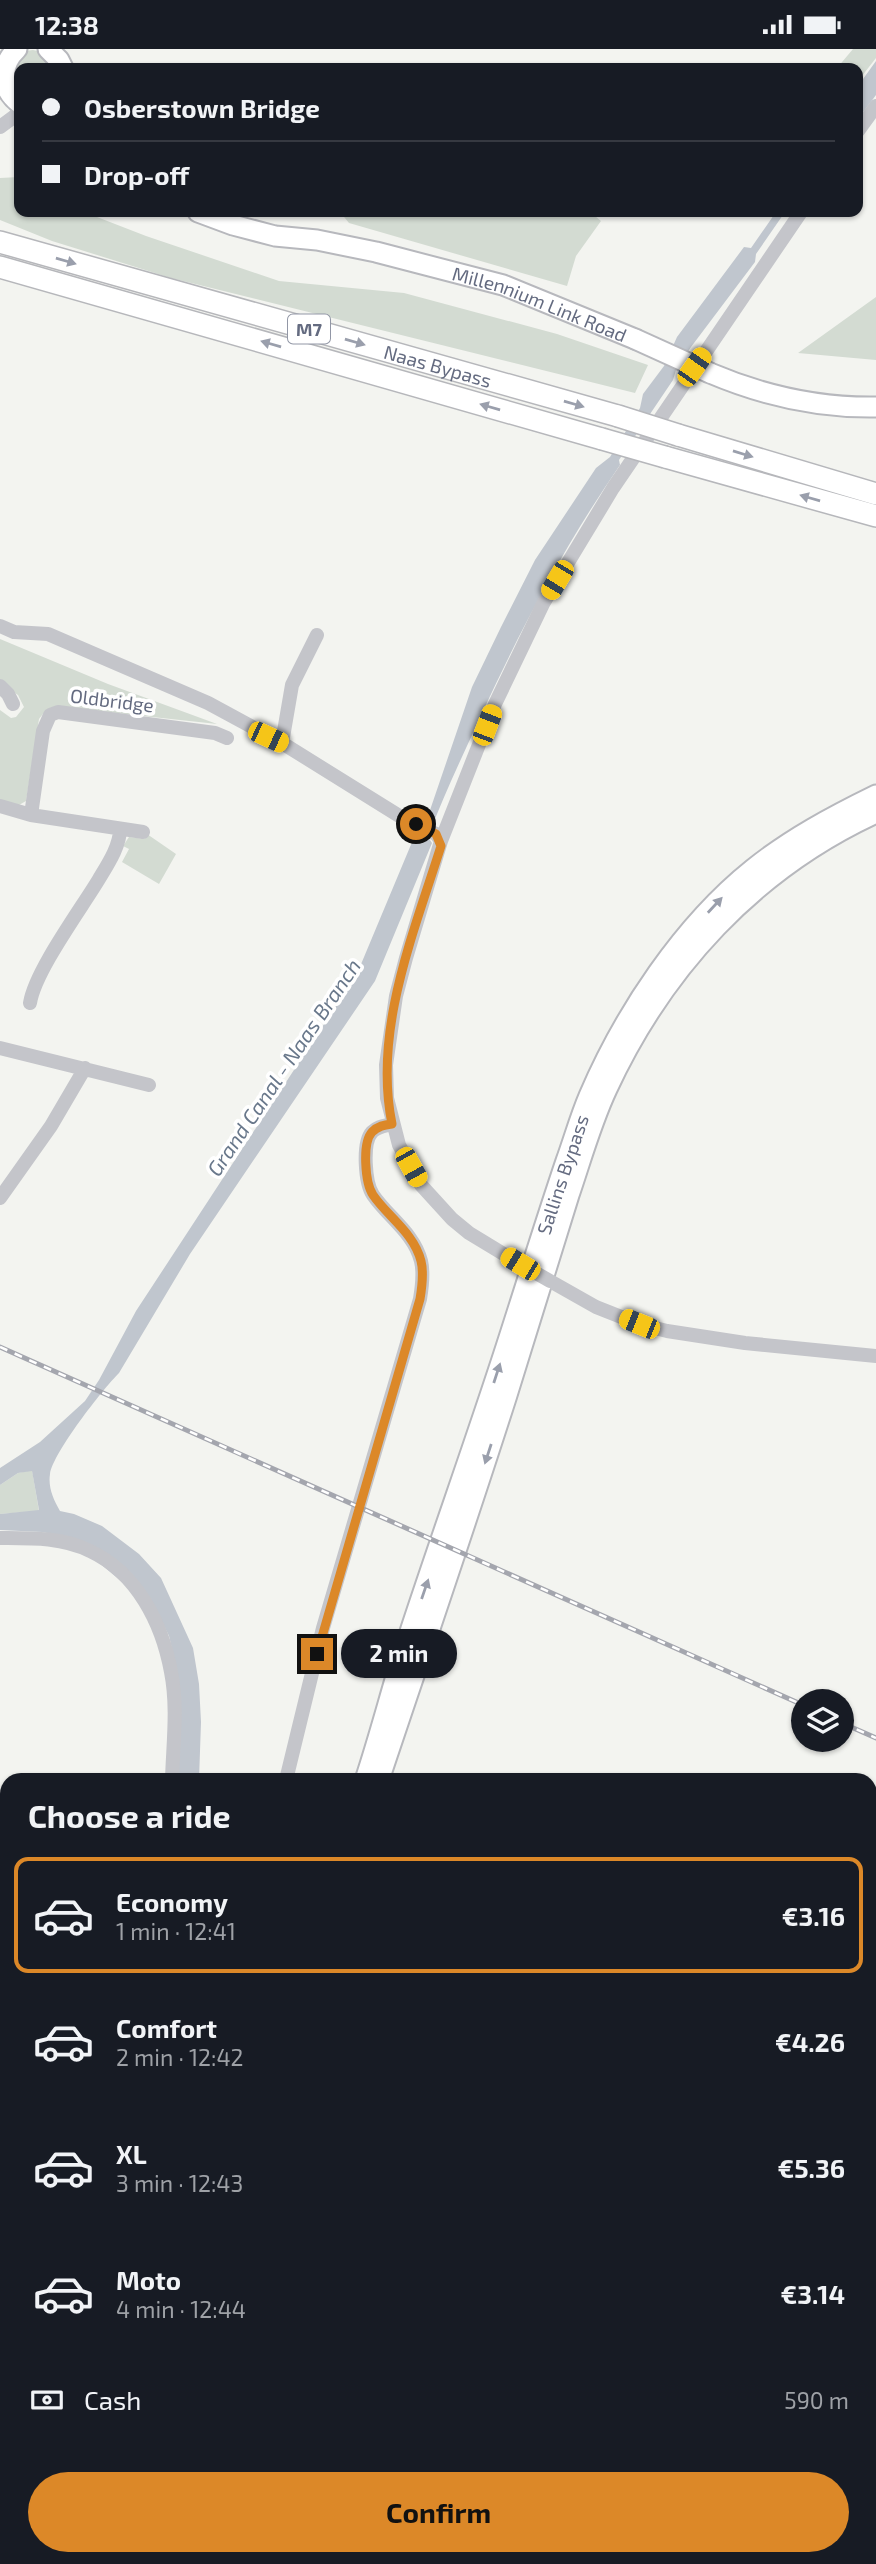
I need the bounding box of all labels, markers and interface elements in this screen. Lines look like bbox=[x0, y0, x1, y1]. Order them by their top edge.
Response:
text: 12:38 bbox=[35, 9, 99, 40]
text: Osberstown Bridge bbox=[84, 92, 320, 123]
text: Drop-off bbox=[84, 159, 189, 190]
one-way arrow bbox=[55, 256, 76, 266]
street label: Millennium Link Road bbox=[450, 261, 630, 346]
road number: M7 bbox=[288, 315, 330, 343]
one-way arrow bbox=[260, 338, 282, 349]
one-way arrow bbox=[345, 338, 366, 348]
street label: Naas Bypass bbox=[382, 339, 494, 391]
car bbox=[674, 344, 715, 390]
one-way arrow bbox=[564, 399, 586, 410]
one-way arrow bbox=[479, 401, 500, 411]
one-way arrow bbox=[733, 450, 754, 460]
one-way arrow bbox=[799, 492, 821, 503]
car bbox=[538, 557, 577, 603]
street label: Oldbridge bbox=[69, 683, 155, 717]
car bbox=[470, 702, 505, 748]
car bbox=[245, 719, 292, 755]
route start bbox=[400, 808, 432, 840]
one-way arrow bbox=[706, 897, 722, 914]
water label: Grand Canal - Naas Branch bbox=[201, 954, 365, 1180]
street label: Sallins Bypass bbox=[531, 1111, 592, 1237]
car bbox=[392, 1144, 431, 1190]
car bbox=[497, 1244, 544, 1284]
car bbox=[616, 1306, 663, 1342]
one-way arrow bbox=[493, 1362, 503, 1383]
one-way arrow bbox=[482, 1444, 493, 1465]
one-way arrow bbox=[420, 1578, 431, 1599]
callout: 2 min bbox=[342, 1629, 457, 1679]
route end bbox=[301, 1638, 333, 1670]
text: 2 min bbox=[370, 1639, 428, 1667]
map controls bbox=[791, 1689, 854, 1752]
button: layers bbox=[791, 1689, 854, 1752]
text: Choose a ride bbox=[28, 1796, 231, 1834]
icon: car bbox=[32, 1884, 95, 1947]
text: Economy bbox=[116, 1886, 228, 1917]
text: €3.16 bbox=[782, 1900, 845, 1931]
text: 1 min · 12:41 bbox=[116, 1917, 236, 1945]
icon: car bbox=[32, 2010, 95, 2073]
text: Comfort bbox=[116, 2012, 217, 2043]
text: €4.26 bbox=[775, 2026, 845, 2057]
text: 2 min · 12:42 bbox=[116, 2043, 244, 2071]
icon: car bbox=[32, 2136, 95, 2199]
text: XL bbox=[116, 2138, 147, 2169]
text: €5.36 bbox=[778, 2152, 845, 2183]
text: 3 min · 12:43 bbox=[116, 2169, 243, 2197]
icon: car bbox=[32, 2262, 95, 2325]
text: Moto bbox=[116, 2264, 181, 2295]
text: €3.14 bbox=[781, 2278, 845, 2309]
text: 4 min · 12:44 bbox=[116, 2295, 246, 2323]
icon: cash bbox=[28, 2381, 66, 2419]
text: Cash bbox=[84, 2384, 141, 2415]
text: 590 m bbox=[784, 2386, 849, 2414]
button: Confirm bbox=[28, 2472, 849, 2552]

